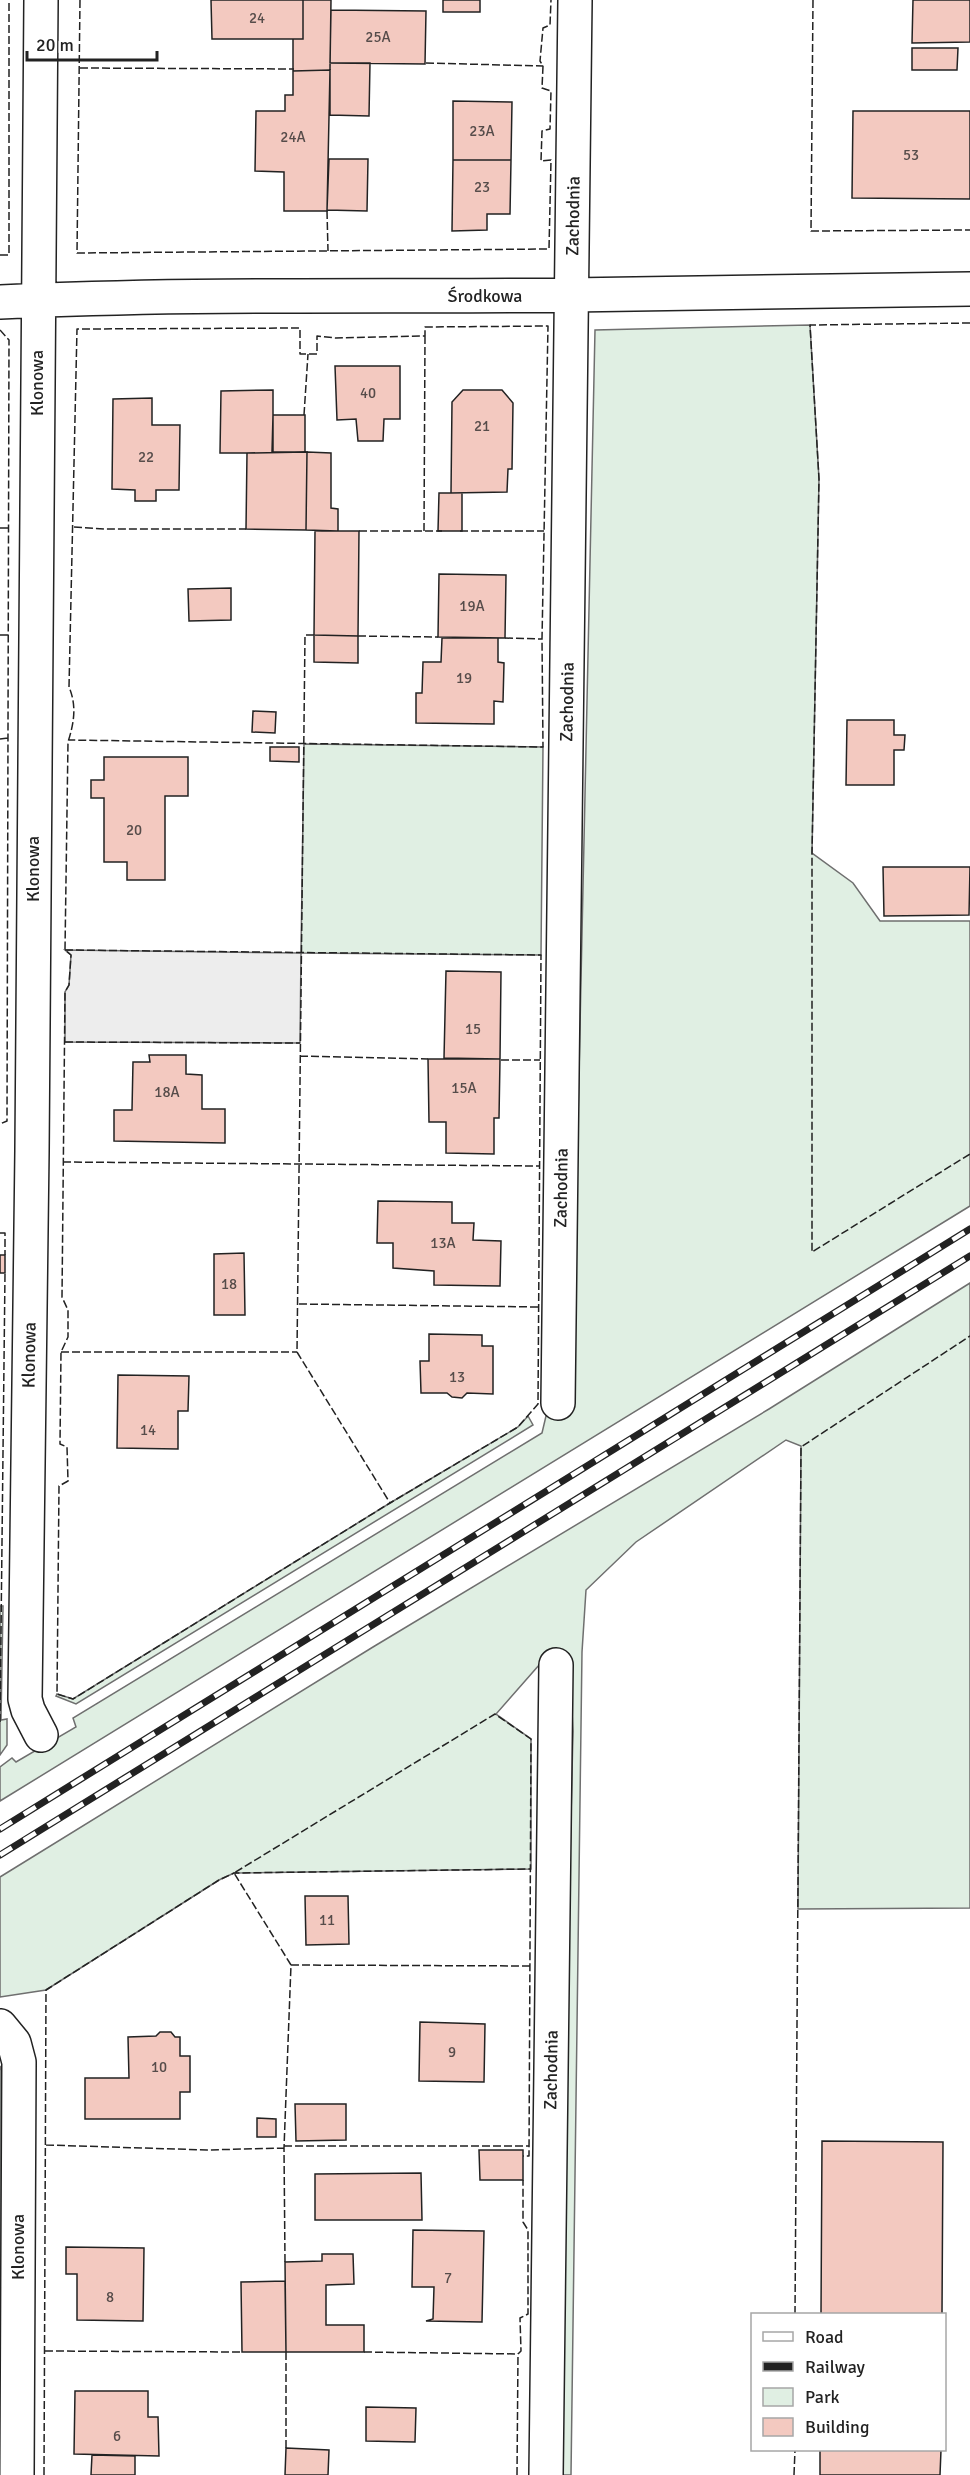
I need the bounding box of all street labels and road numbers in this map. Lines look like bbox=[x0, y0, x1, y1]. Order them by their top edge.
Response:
street label: Zachodnia bbox=[561, 176, 585, 256]
street label: Środkowa bbox=[448, 285, 523, 307]
street label: Klonowa bbox=[26, 350, 48, 416]
street label: Zachodnia bbox=[555, 662, 579, 742]
street label: Klonowa bbox=[22, 836, 44, 902]
street label: Zachodnia bbox=[549, 1148, 573, 1228]
street label: Klonowa bbox=[17, 1322, 41, 1388]
street label: Zachodnia bbox=[539, 2030, 563, 2110]
street label: Klonowa bbox=[7, 2214, 29, 2280]

